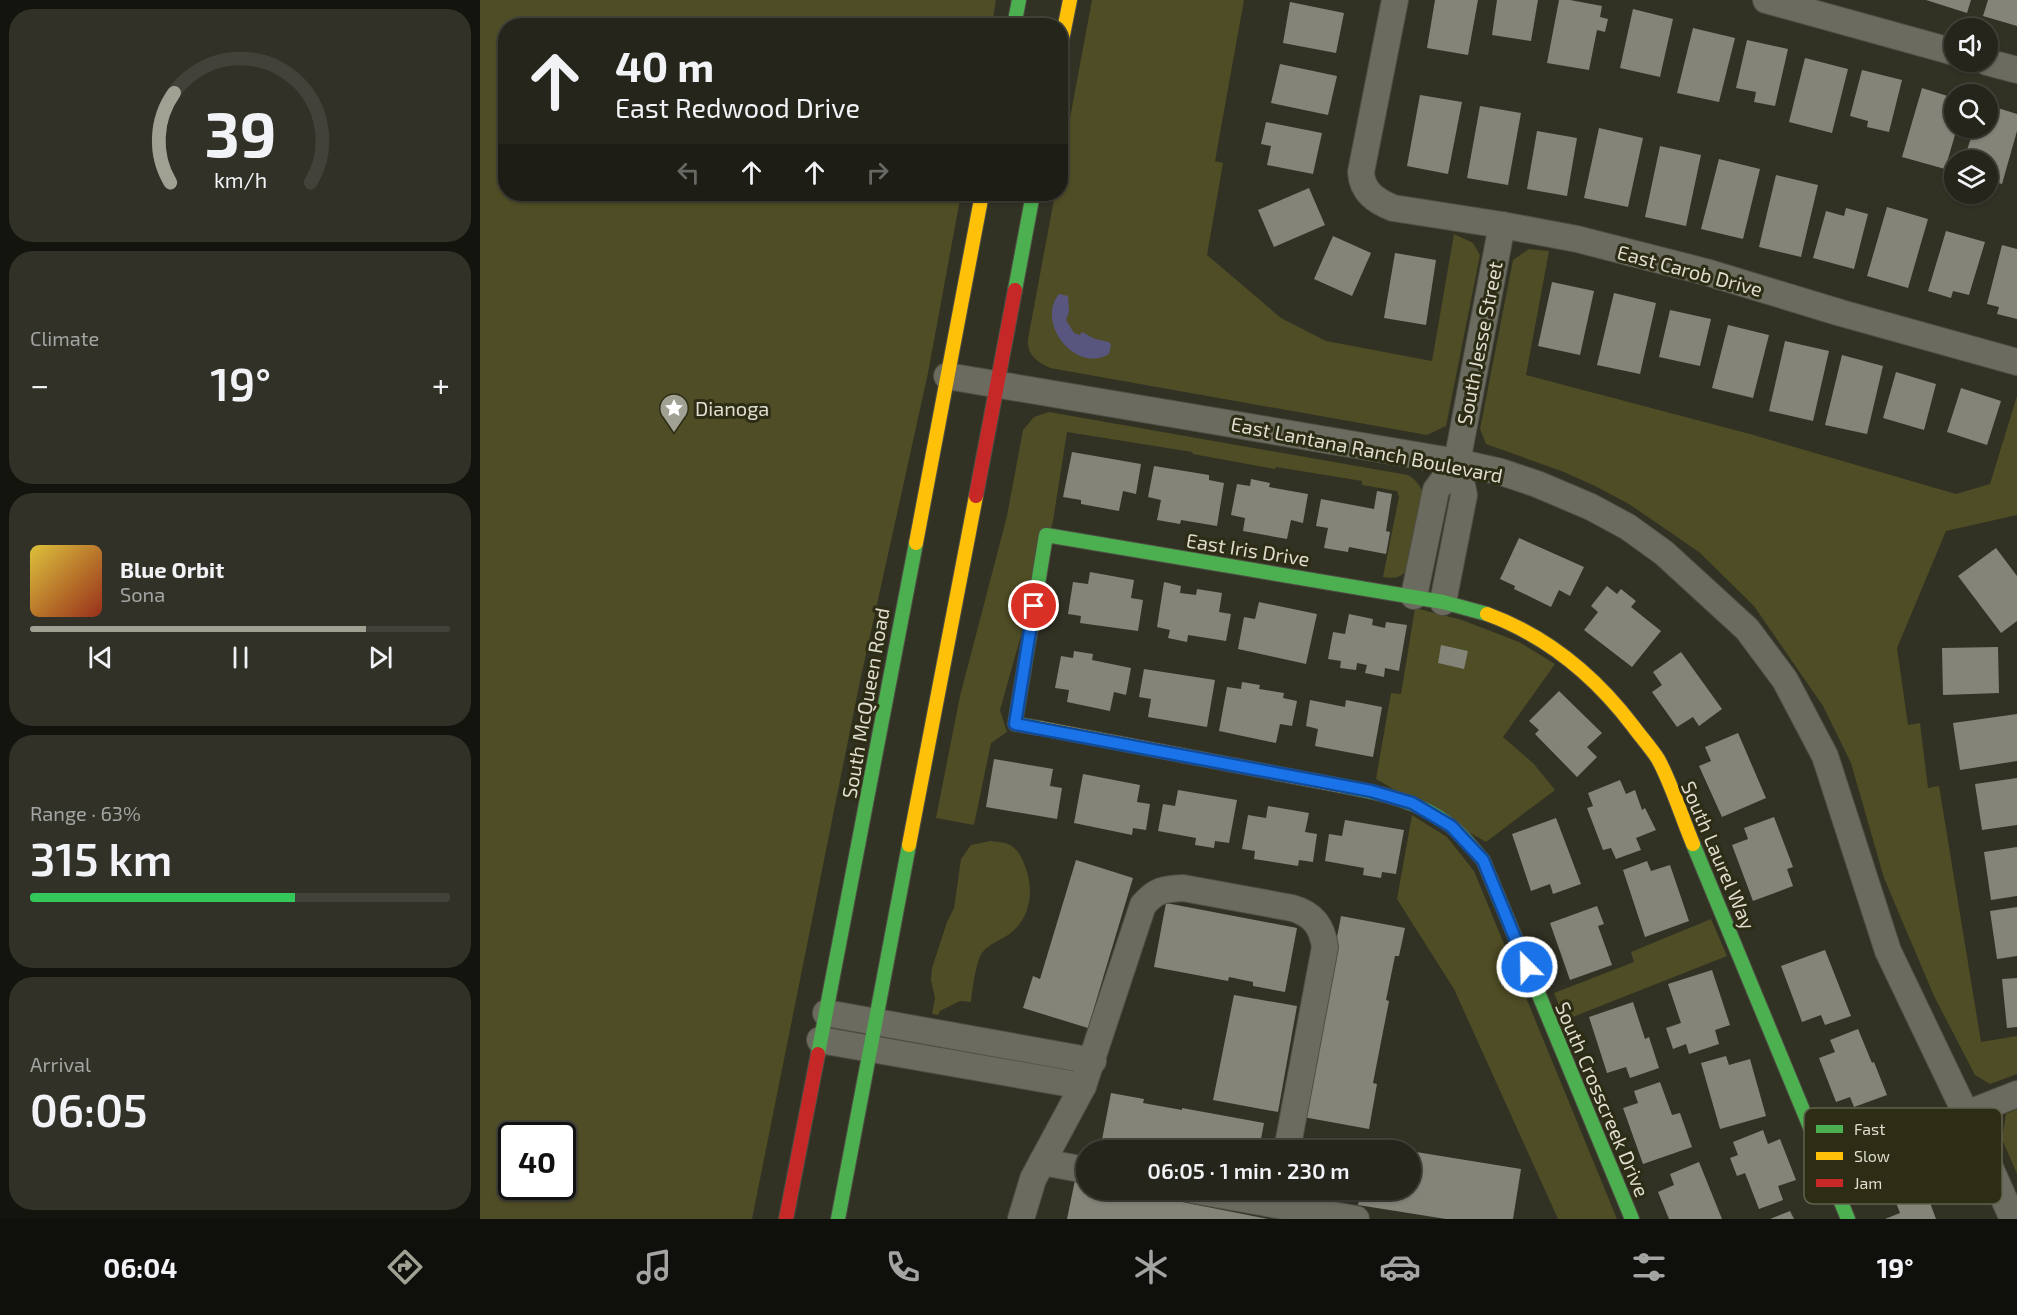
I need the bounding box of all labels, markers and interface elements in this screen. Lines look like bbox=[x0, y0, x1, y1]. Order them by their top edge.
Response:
map controls bbox=[1944, 18, 1998, 204]
button: sound bbox=[1944, 18, 1998, 72]
text: 40 m bbox=[615, 40, 714, 90]
icon: ahead bbox=[516, 42, 594, 120]
button: search bbox=[1944, 84, 1998, 138]
text: East Redwood Drive bbox=[615, 91, 860, 123]
text: 39 bbox=[204, 95, 276, 170]
button: layers bbox=[1944, 150, 1998, 204]
icon: left bbox=[672, 156, 705, 189]
icon: ahead bbox=[735, 156, 768, 189]
icon: ahead bbox=[798, 156, 831, 189]
icon: right bbox=[861, 156, 894, 189]
text: km/h bbox=[213, 167, 267, 192]
street label: East Carob Drive bbox=[1615, 239, 1765, 301]
street label: South Jesse Street bbox=[1451, 259, 1507, 427]
text: Climate bbox=[30, 326, 99, 350]
text: 19° bbox=[210, 356, 271, 410]
text: − bbox=[30, 364, 49, 404]
text: + bbox=[432, 364, 450, 404]
place icon: Dianoga bbox=[658, 392, 690, 434]
place label: Dianoga bbox=[695, 396, 769, 420]
street label: East Lantana Ranch Boulevard bbox=[1229, 411, 1505, 487]
street label: East Iris Drive bbox=[1185, 527, 1311, 571]
text: Blue Orbit bbox=[120, 556, 224, 582]
pin bbox=[1008, 580, 1059, 631]
text: Sona bbox=[120, 582, 165, 606]
icon: arrive bbox=[1017, 589, 1050, 622]
street label: South McQueen Road bbox=[836, 606, 894, 800]
icon: previous bbox=[84, 641, 117, 674]
icon: pause bbox=[224, 641, 257, 674]
icon: next bbox=[364, 641, 397, 674]
street label: South Laurel Way bbox=[1677, 777, 1761, 933]
text: Range · 63% bbox=[30, 801, 141, 825]
text: 315 km bbox=[30, 831, 172, 885]
position arrow bbox=[1495, 935, 1559, 999]
street label: South Crosscreek Drive bbox=[1551, 998, 1655, 1200]
text: Arrival bbox=[30, 1052, 91, 1076]
text: 06:05 bbox=[30, 1082, 148, 1136]
legend bbox=[1804, 1108, 2002, 1204]
text: Fast bbox=[1854, 1119, 1885, 1138]
speed limit sign: 40 bbox=[498, 1122, 576, 1200]
text: Slow bbox=[1854, 1146, 1890, 1165]
text: 06:05 · 1 min · 230 m bbox=[1147, 1157, 1350, 1183]
text: Jam bbox=[1854, 1173, 1882, 1192]
icon: directions bbox=[384, 1246, 426, 1288]
icon: music bbox=[633, 1246, 675, 1288]
icon: phone bbox=[882, 1246, 924, 1288]
icon: climate bbox=[1130, 1246, 1172, 1288]
icon: car bbox=[1379, 1246, 1421, 1288]
icon: filters bbox=[1628, 1246, 1670, 1288]
text: 06:04 bbox=[103, 1251, 178, 1283]
text: 19° bbox=[1877, 1251, 1914, 1283]

